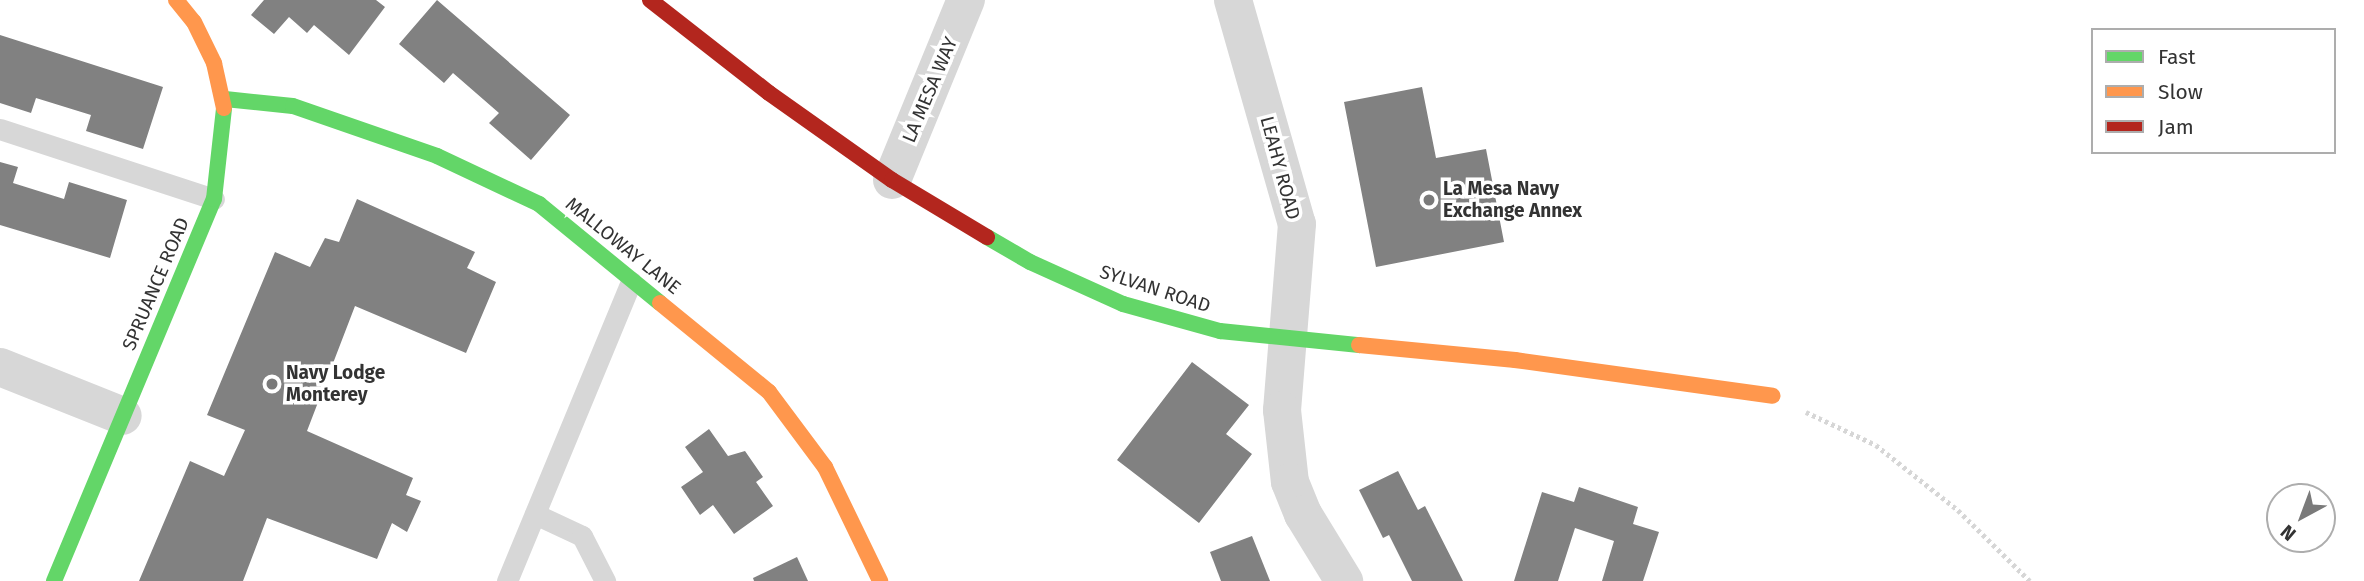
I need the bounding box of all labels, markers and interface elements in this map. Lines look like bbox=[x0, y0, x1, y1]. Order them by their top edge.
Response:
legend bbox=[2091, 28, 2336, 154]
street label: LA MESA WAY bbox=[898, 34, 962, 146]
text: Fast bbox=[2158, 44, 2196, 70]
text: Slow bbox=[2158, 79, 2203, 105]
street label: LEAHY ROAD bbox=[1255, 114, 1305, 222]
text: Jam bbox=[2158, 114, 2194, 140]
place label: La Mesa Navy Exchange Annex bbox=[1443, 178, 1582, 222]
marker: La Mesa Navy Exchange Annex bbox=[1421, 192, 1437, 208]
street label: MALLOWAY LANE bbox=[561, 193, 685, 299]
street label: SPRUANCE ROAD bbox=[118, 214, 194, 354]
street label: SYLVAN ROAD bbox=[1097, 260, 1213, 318]
place label: Navy Lodge Monterey bbox=[286, 362, 385, 406]
marker: Navy Lodge Monterey bbox=[264, 376, 280, 392]
north arrow bbox=[2266, 483, 2336, 553]
text: N bbox=[2276, 520, 2301, 546]

